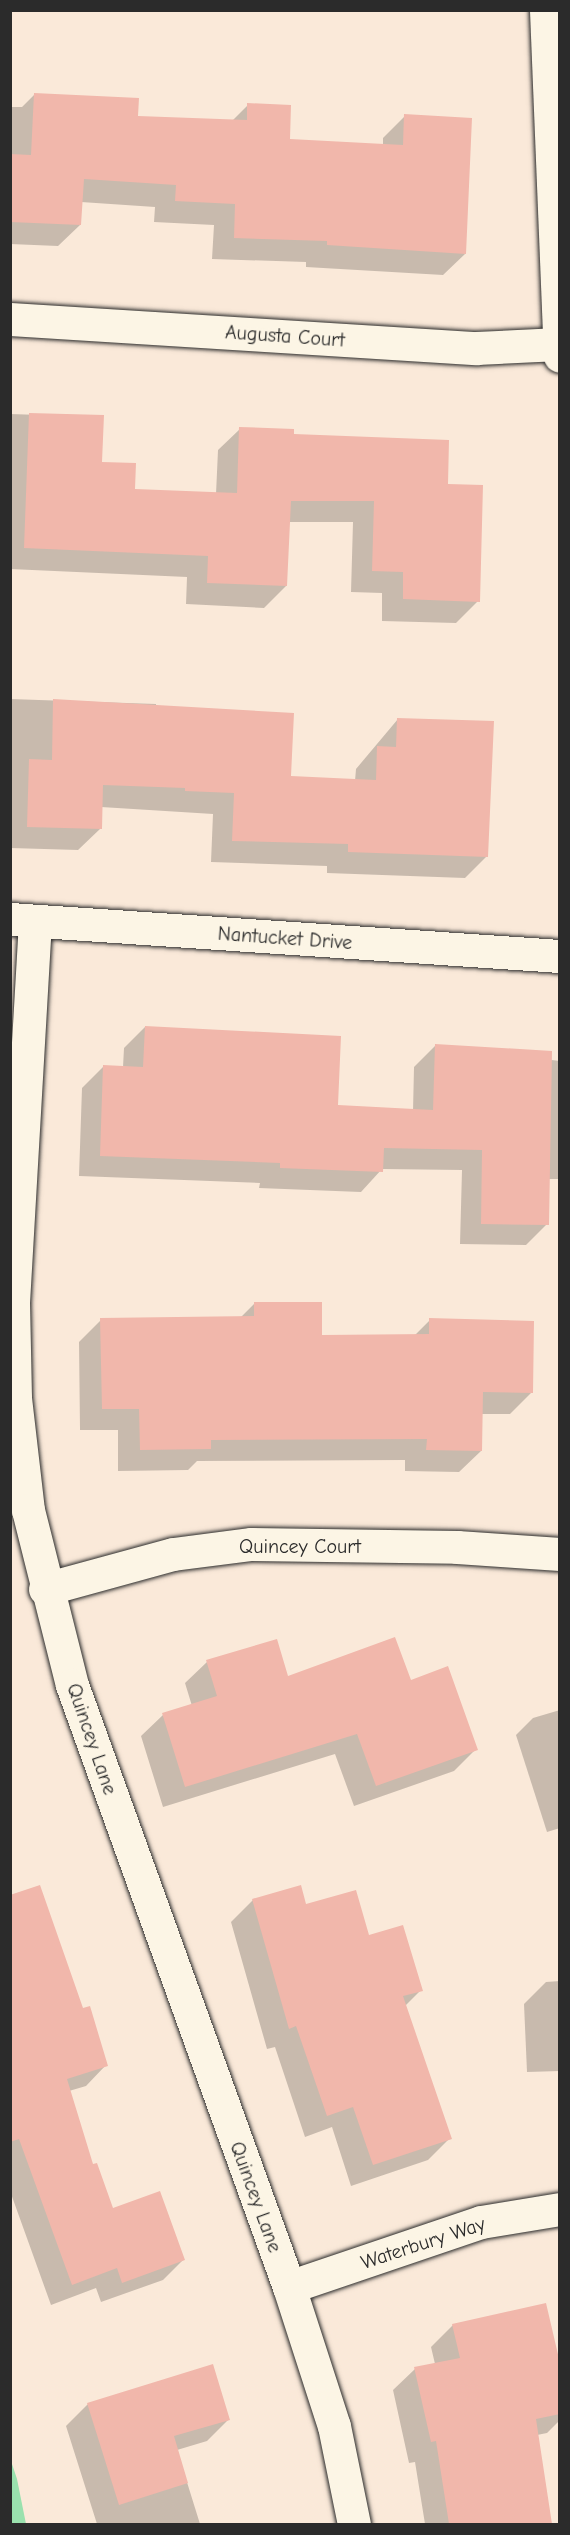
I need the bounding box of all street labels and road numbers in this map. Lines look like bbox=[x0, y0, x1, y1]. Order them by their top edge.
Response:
street label: Augusta Court bbox=[224, 320, 346, 352]
street label: Nantucket Drive bbox=[217, 921, 353, 955]
street label: Quincey Court bbox=[239, 1534, 361, 1558]
street label: Quincey Lane bbox=[62, 1680, 122, 1798]
street label: Quincey Lane bbox=[225, 2138, 287, 2256]
street label: Waterbury Way bbox=[358, 2212, 488, 2274]

